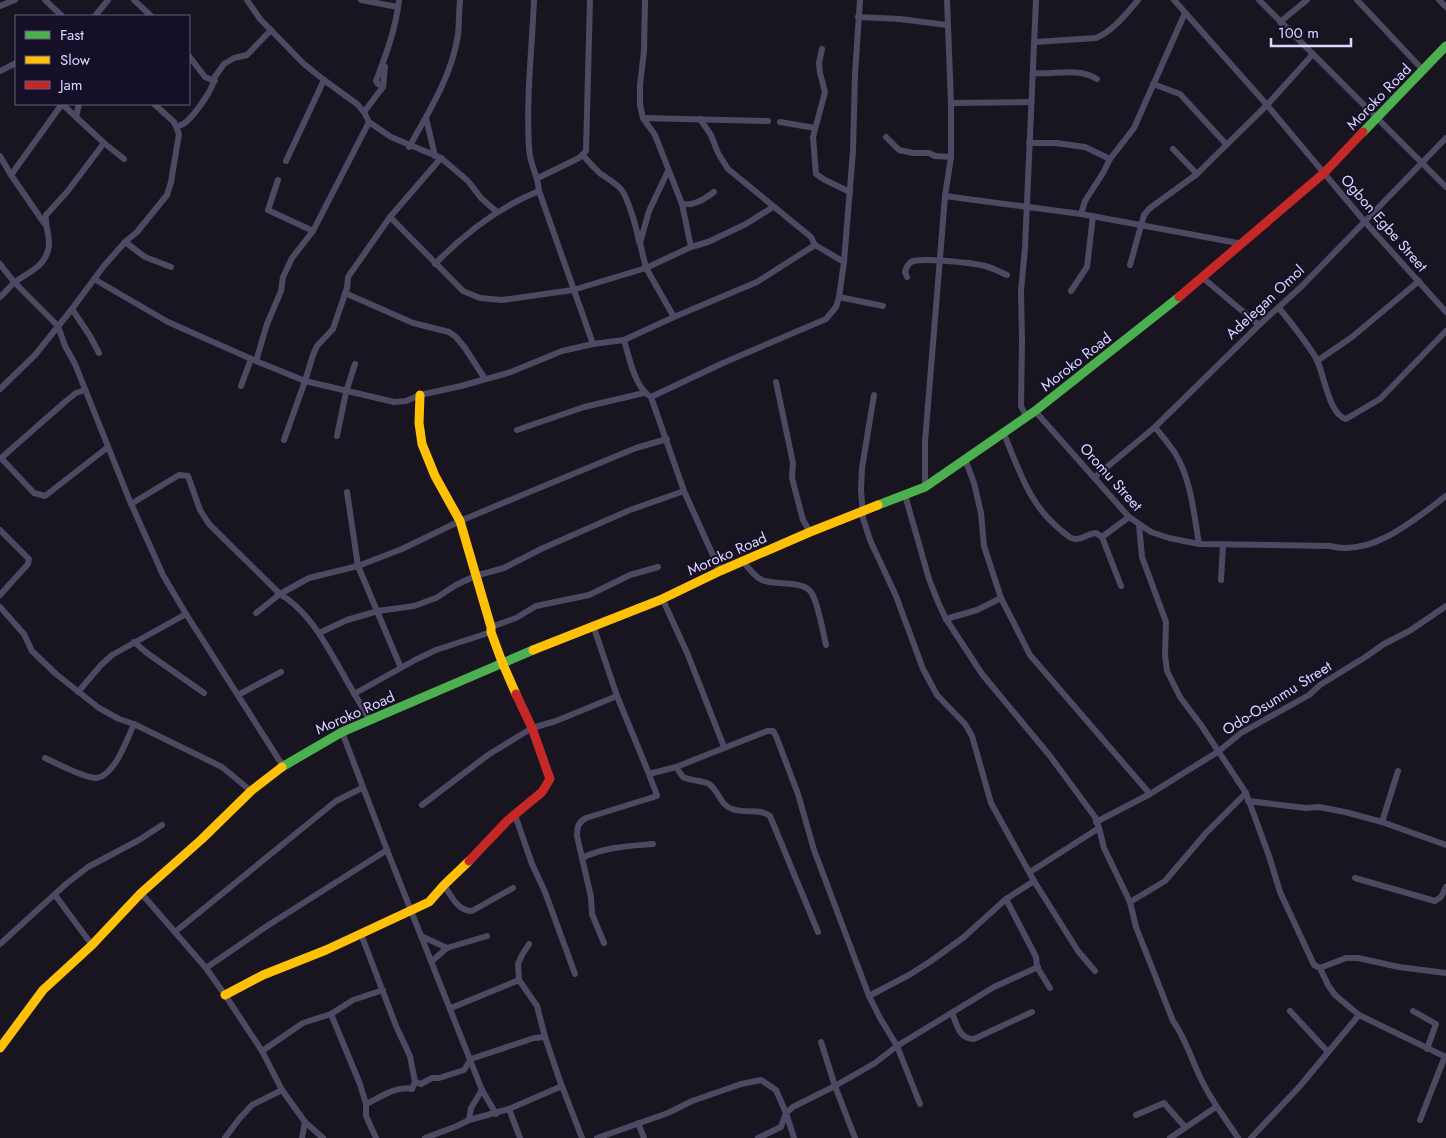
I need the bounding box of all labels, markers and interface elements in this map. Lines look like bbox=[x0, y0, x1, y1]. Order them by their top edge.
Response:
legend bbox=[15, 15, 190, 105]
scale bar bbox=[1271, 15, 1351, 47]
text: 100 m bbox=[1278, 22, 1319, 44]
text: Fast bbox=[60, 24, 84, 46]
text: Slow bbox=[60, 49, 91, 71]
street label: Moroko Road bbox=[1342, 59, 1416, 135]
text: Jam bbox=[58, 74, 83, 96]
street label: Ogbon Egbe Street bbox=[1335, 169, 1433, 277]
street label: Adelegan Omol bbox=[1221, 260, 1309, 344]
street label: Moroko Road bbox=[1036, 327, 1116, 397]
street label: Oromu Street bbox=[1074, 438, 1148, 516]
street label: Moroko Road bbox=[684, 527, 770, 581]
street label: Odo-Osunmu Street bbox=[1218, 655, 1336, 741]
street label: Moroko Road bbox=[312, 686, 398, 740]

